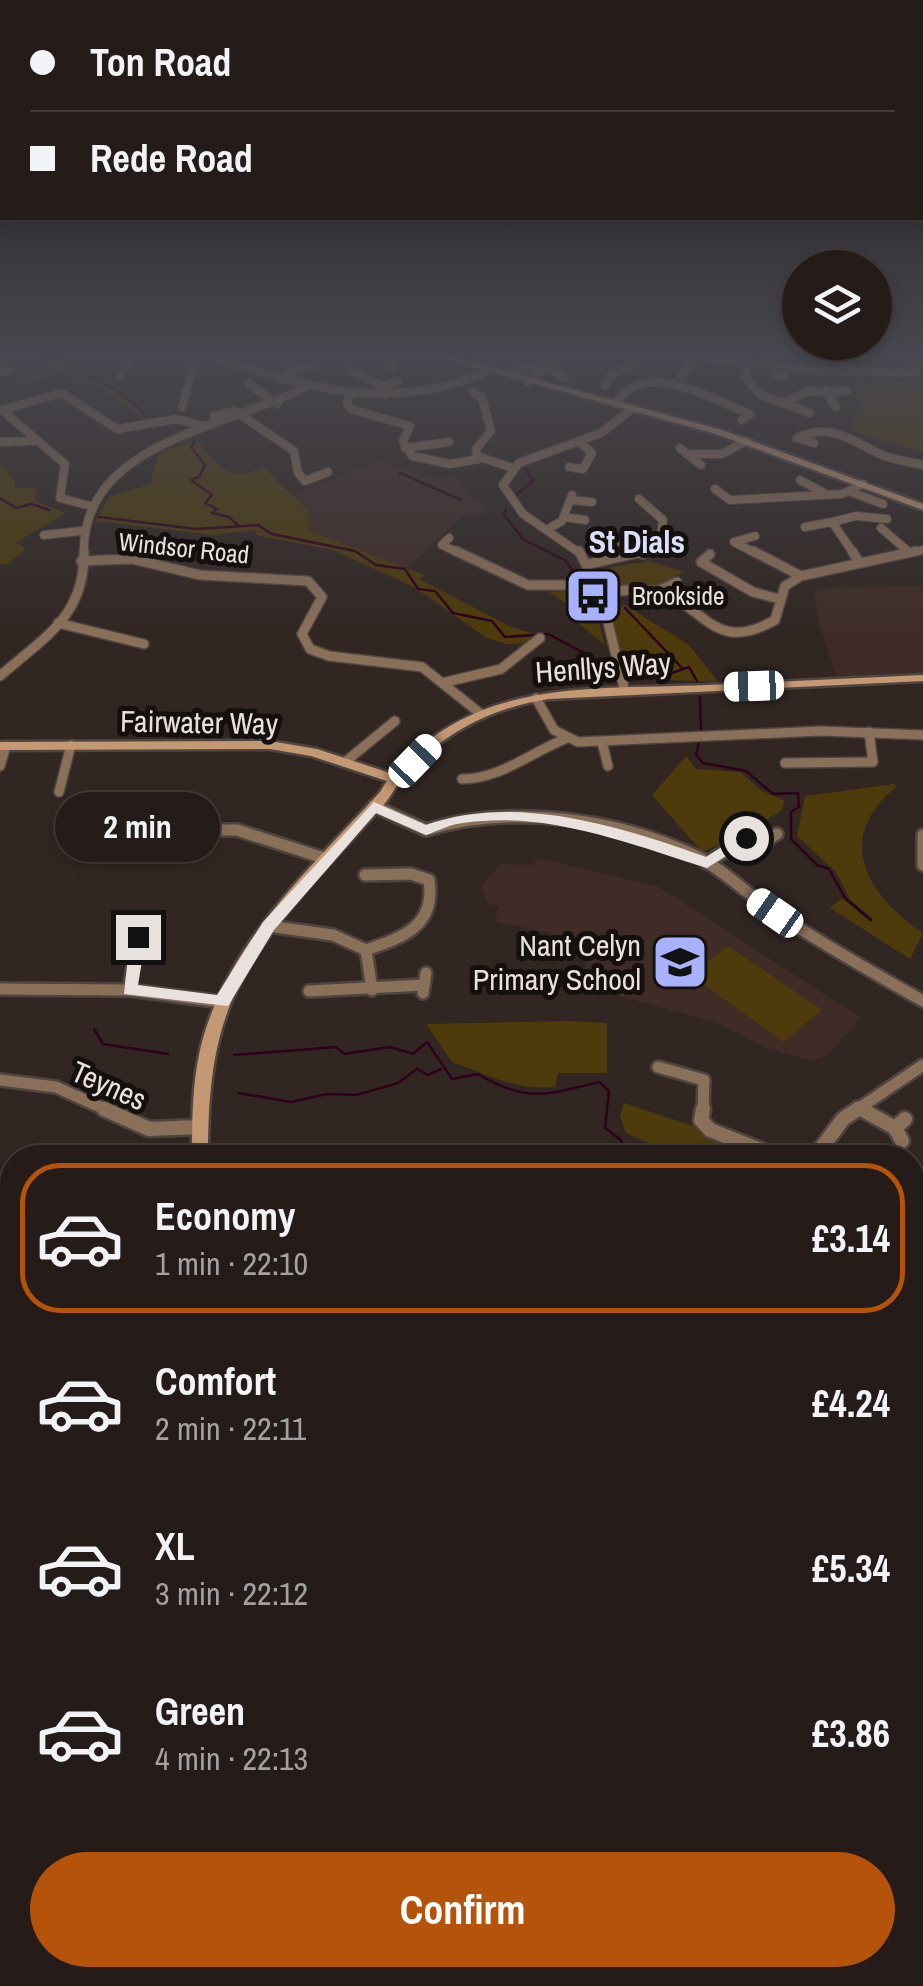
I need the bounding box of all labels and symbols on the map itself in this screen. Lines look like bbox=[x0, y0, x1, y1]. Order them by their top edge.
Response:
district label: St Dials bbox=[589, 520, 685, 563]
street label: Windsor Road bbox=[117, 524, 251, 572]
bus stop icon: Brookside bbox=[563, 566, 623, 626]
place label: Brookside bbox=[632, 579, 724, 613]
street label: Henllys Way bbox=[534, 642, 673, 692]
car bbox=[723, 670, 785, 702]
street label: Fairwater Way bbox=[120, 701, 279, 743]
car bbox=[383, 729, 447, 793]
callout: 2 min bbox=[56, 792, 220, 862]
route start bbox=[724, 816, 769, 861]
car bbox=[742, 884, 808, 942]
route end bbox=[116, 915, 161, 960]
place label: Nant Celyn Primary School bbox=[473, 925, 641, 999]
school or university icon: Nant Celyn Primary School bbox=[650, 932, 710, 992]
street label: Teynes bbox=[65, 1051, 153, 1119]

